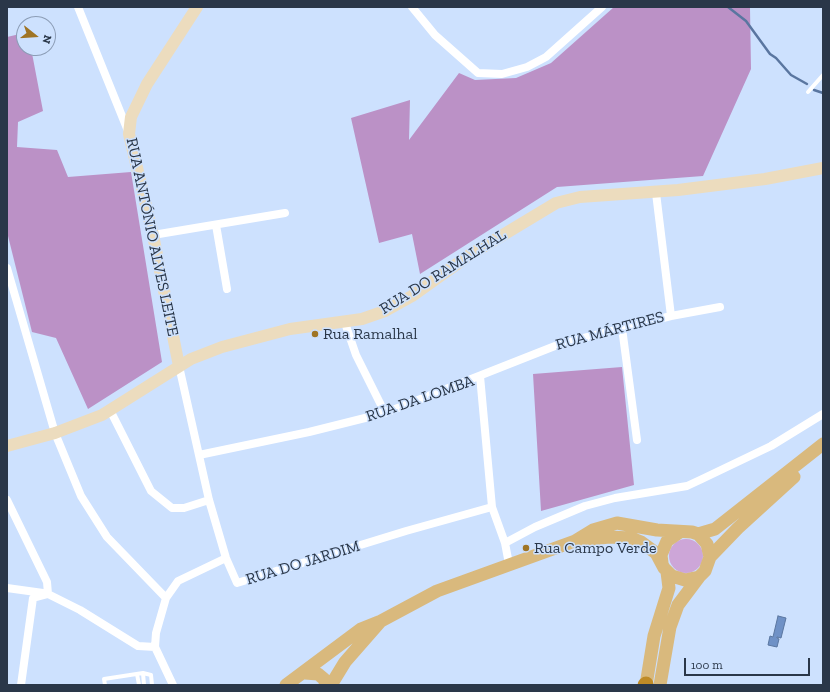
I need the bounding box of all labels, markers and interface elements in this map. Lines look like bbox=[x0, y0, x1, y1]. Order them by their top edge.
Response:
north arrow bbox=[16, 16, 56, 56]
text: N bbox=[40, 33, 54, 45]
street label: RUA ANTÓNIO ALVES LEITE bbox=[122, 136, 182, 338]
street label: RUA DO RAMALHAL bbox=[376, 225, 510, 319]
street label: RUA MÁRTIRES bbox=[554, 307, 666, 355]
place label: Rua Ramalhal bbox=[323, 324, 418, 344]
marker: Rua Ramalhal bbox=[310, 329, 320, 339]
street label: RUA DA LOMBA bbox=[363, 371, 477, 427]
street label: RUA DO JARDIM bbox=[244, 537, 362, 589]
place label: Rua Campo Verde bbox=[534, 538, 657, 558]
marker: Rua Campo Verde bbox=[521, 543, 531, 553]
scale bar bbox=[686, 650, 812, 676]
text: 100 m bbox=[691, 658, 723, 672]

